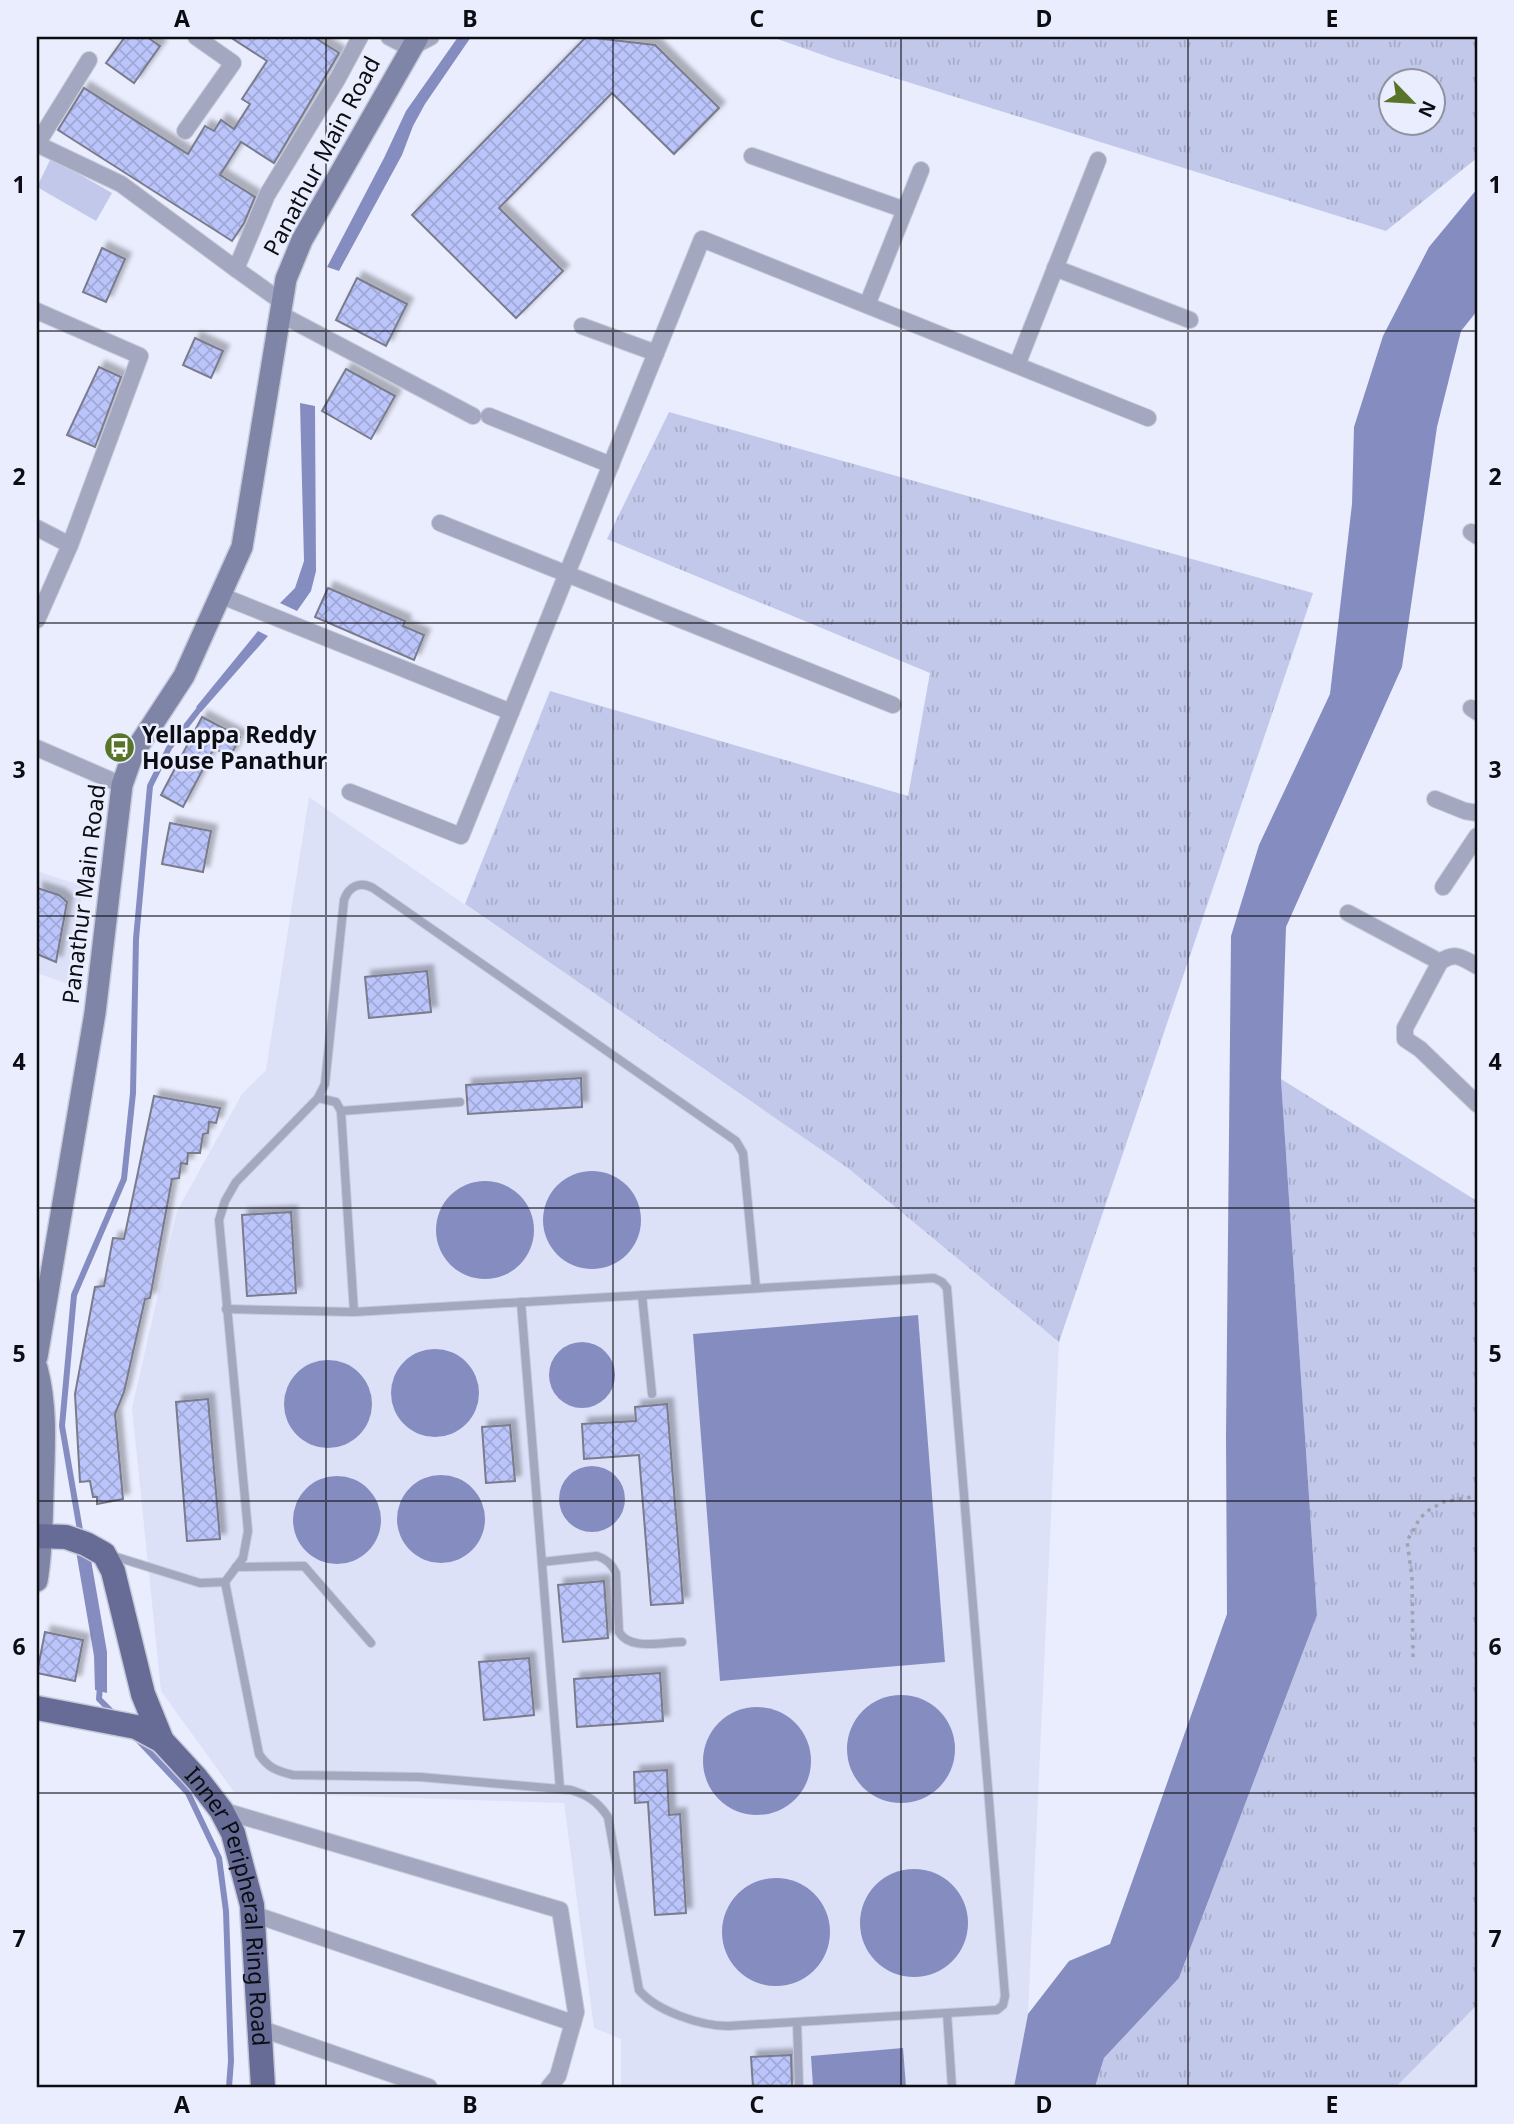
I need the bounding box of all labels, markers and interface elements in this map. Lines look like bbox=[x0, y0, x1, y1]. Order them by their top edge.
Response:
text: A bbox=[174, 2, 190, 34]
text: B bbox=[462, 2, 478, 34]
text: C bbox=[750, 2, 765, 34]
text: D bbox=[1036, 2, 1052, 34]
text: E bbox=[1326, 2, 1338, 34]
street label: Panathur Main Road bbox=[255, 50, 387, 261]
north arrow bbox=[1378, 66, 1448, 136]
text: N bbox=[1412, 97, 1442, 122]
text: 1 bbox=[12, 168, 26, 200]
text: 1 bbox=[1488, 168, 1502, 200]
text: 2 bbox=[12, 460, 26, 492]
text: 2 bbox=[1488, 460, 1502, 492]
place label: Yellappa Reddy House Panathur bbox=[142, 718, 327, 776]
bus stop icon: Yellappa Reddy House Panathur bbox=[102, 731, 136, 765]
text: 3 bbox=[12, 753, 26, 785]
text: 3 bbox=[1488, 753, 1502, 785]
street label: Panathur Main Road bbox=[54, 782, 112, 1006]
text: 4 bbox=[12, 1045, 26, 1077]
text: 4 bbox=[1488, 1045, 1502, 1077]
text: 5 bbox=[12, 1337, 26, 1369]
text: 5 bbox=[1488, 1337, 1502, 1369]
text: 6 bbox=[12, 1630, 26, 1662]
text: 6 bbox=[1488, 1630, 1502, 1662]
street label: Inner Peripheral Ring Road bbox=[178, 1759, 278, 2047]
text: 7 bbox=[12, 1922, 26, 1954]
text: 7 bbox=[1488, 1922, 1502, 1954]
text: A bbox=[174, 2088, 190, 2120]
text: B bbox=[462, 2088, 478, 2120]
text: C bbox=[750, 2088, 765, 2120]
text: D bbox=[1036, 2088, 1052, 2120]
text: E bbox=[1326, 2088, 1338, 2120]

